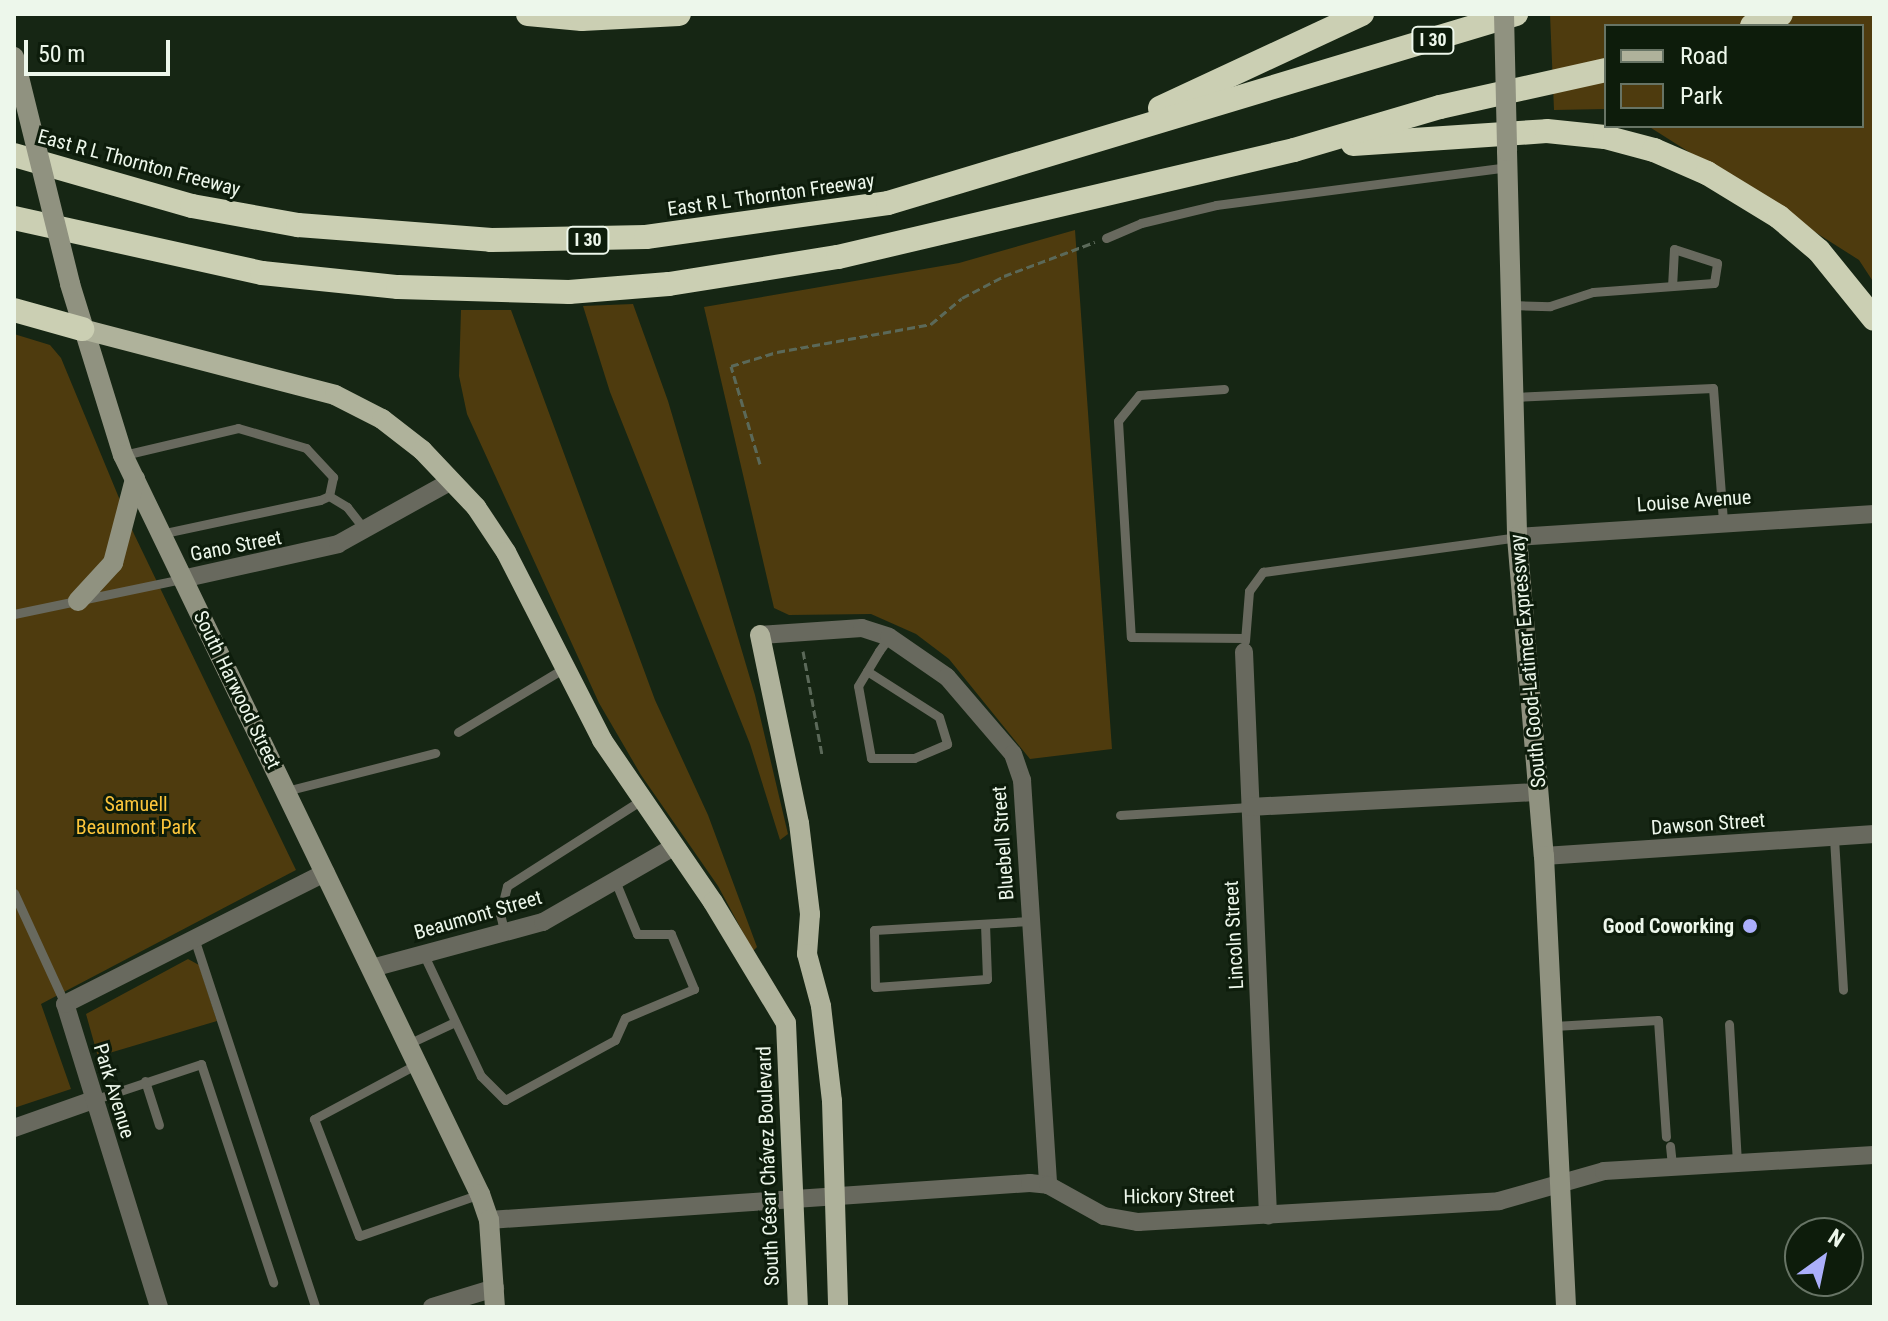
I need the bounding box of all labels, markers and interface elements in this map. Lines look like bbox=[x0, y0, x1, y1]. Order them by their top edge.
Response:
scale bar bbox=[28, 24, 174, 74]
legend bbox=[1604, 24, 1864, 128]
road number: I 30 bbox=[1411, 26, 1455, 54]
text: 50 m bbox=[38, 40, 85, 68]
text: Road bbox=[1680, 42, 1728, 70]
text: Park bbox=[1680, 82, 1723, 110]
street label: East R L Thornton Freeway bbox=[35, 124, 243, 202]
street label: East R L Thornton Freeway bbox=[666, 169, 876, 221]
road number: I 30 bbox=[566, 226, 610, 254]
street label: Louise Avenue bbox=[1636, 485, 1752, 517]
street label: Gano Street bbox=[188, 525, 284, 567]
street label: South Good-Latimer Expressway bbox=[1505, 533, 1551, 789]
street label: South Harwood Street bbox=[188, 607, 286, 773]
street label: Bluebell Street bbox=[987, 785, 1019, 901]
park label: Samuell Beaumont Park bbox=[76, 793, 196, 840]
street label: Dawson Street bbox=[1650, 808, 1766, 840]
street label: Lincoln Street bbox=[1219, 880, 1249, 990]
street label: Beaumont Street bbox=[411, 885, 545, 945]
place label: Good Coworking bbox=[1603, 914, 1734, 938]
marker: Good Coworking bbox=[1741, 917, 1759, 935]
street label: Park Avenue bbox=[88, 1041, 140, 1141]
street label: South César Chávez Boulevard bbox=[752, 1046, 784, 1286]
street label: Hickory Street bbox=[1123, 1183, 1235, 1209]
north arrow bbox=[1784, 1217, 1864, 1297]
text: N bbox=[1824, 1224, 1849, 1252]

